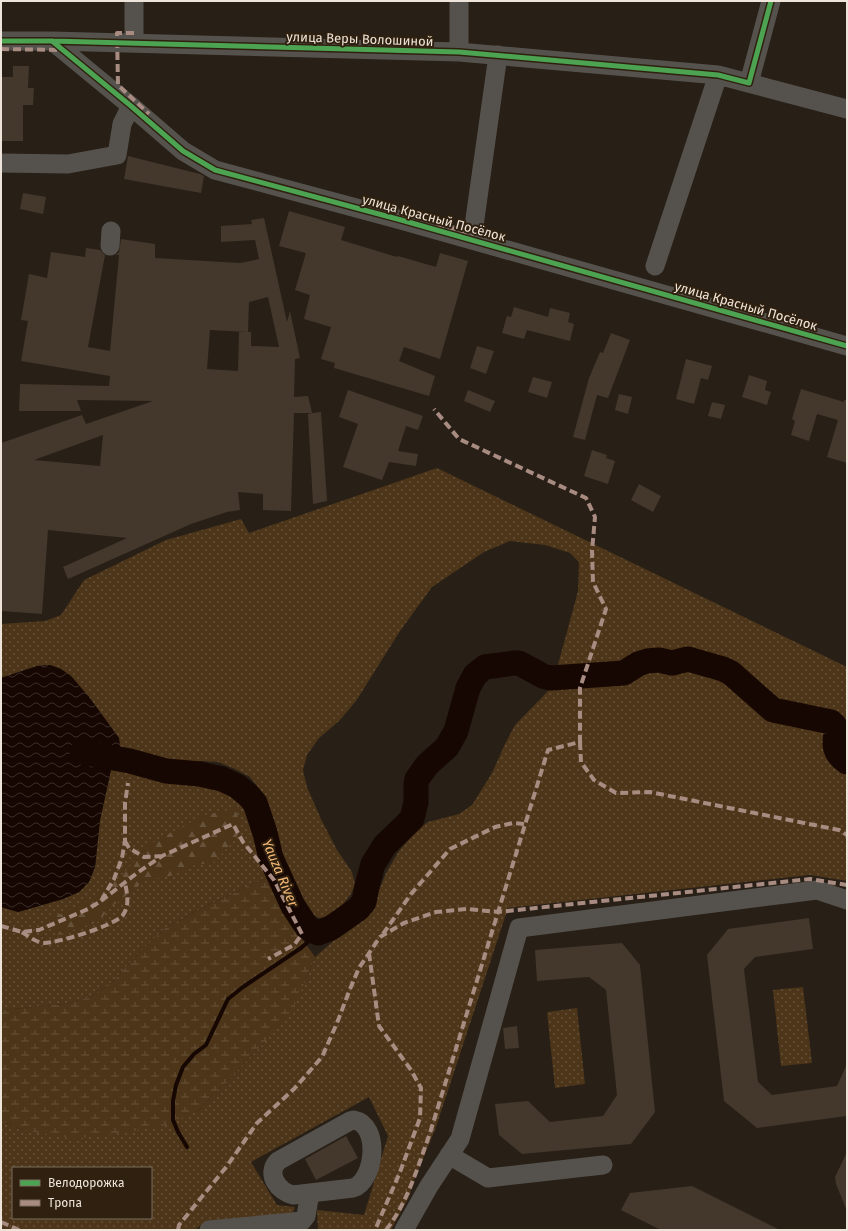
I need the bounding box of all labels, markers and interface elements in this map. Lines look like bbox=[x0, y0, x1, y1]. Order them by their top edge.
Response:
street label: улица Веры Волошиной bbox=[286, 29, 434, 49]
street label: улица Красный Посёлок bbox=[361, 192, 508, 244]
street label: улица Красный Посёлок bbox=[673, 278, 819, 334]
water label: Yauza River bbox=[258, 837, 302, 910]
legend bbox=[12, 1167, 152, 1219]
text: Велодорожка bbox=[48, 1176, 124, 1190]
text: Тропа bbox=[48, 1196, 82, 1210]

